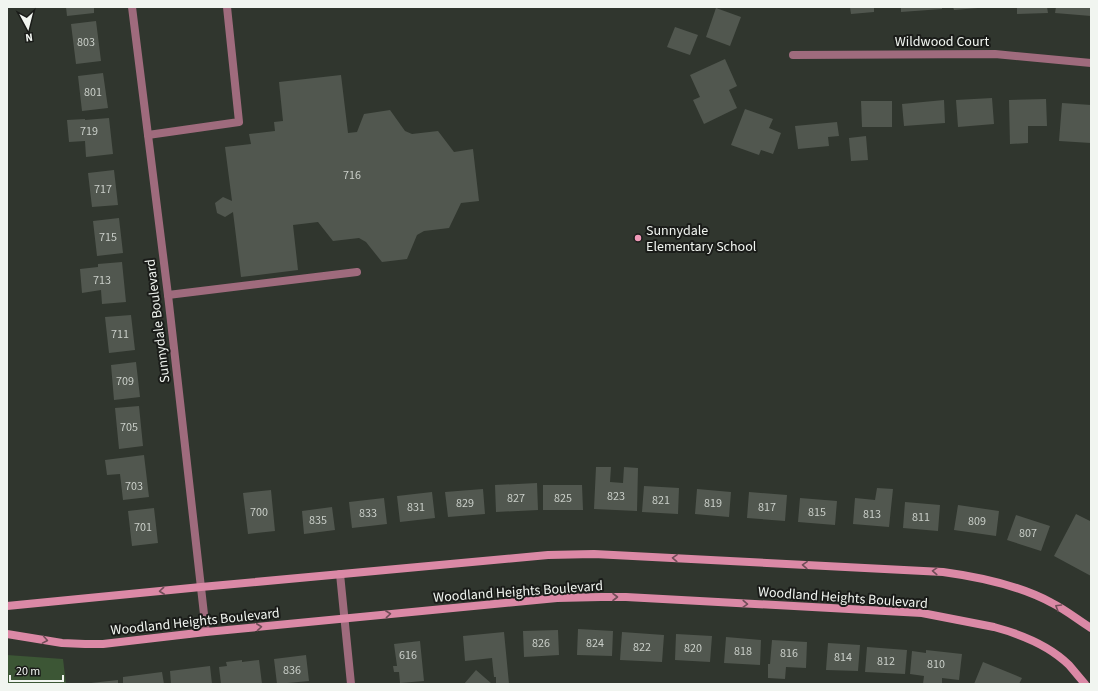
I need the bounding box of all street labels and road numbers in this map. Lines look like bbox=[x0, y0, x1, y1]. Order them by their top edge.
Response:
street label: Wildwood Court bbox=[895, 32, 989, 52]
street label: Sunnydale Boulevard bbox=[140, 258, 176, 384]
street label: Woodland Heights Boulevard bbox=[433, 576, 604, 608]
street label: Woodland Heights Boulevard bbox=[757, 582, 928, 614]
street label: Woodland Heights Boulevard bbox=[109, 603, 281, 641]

